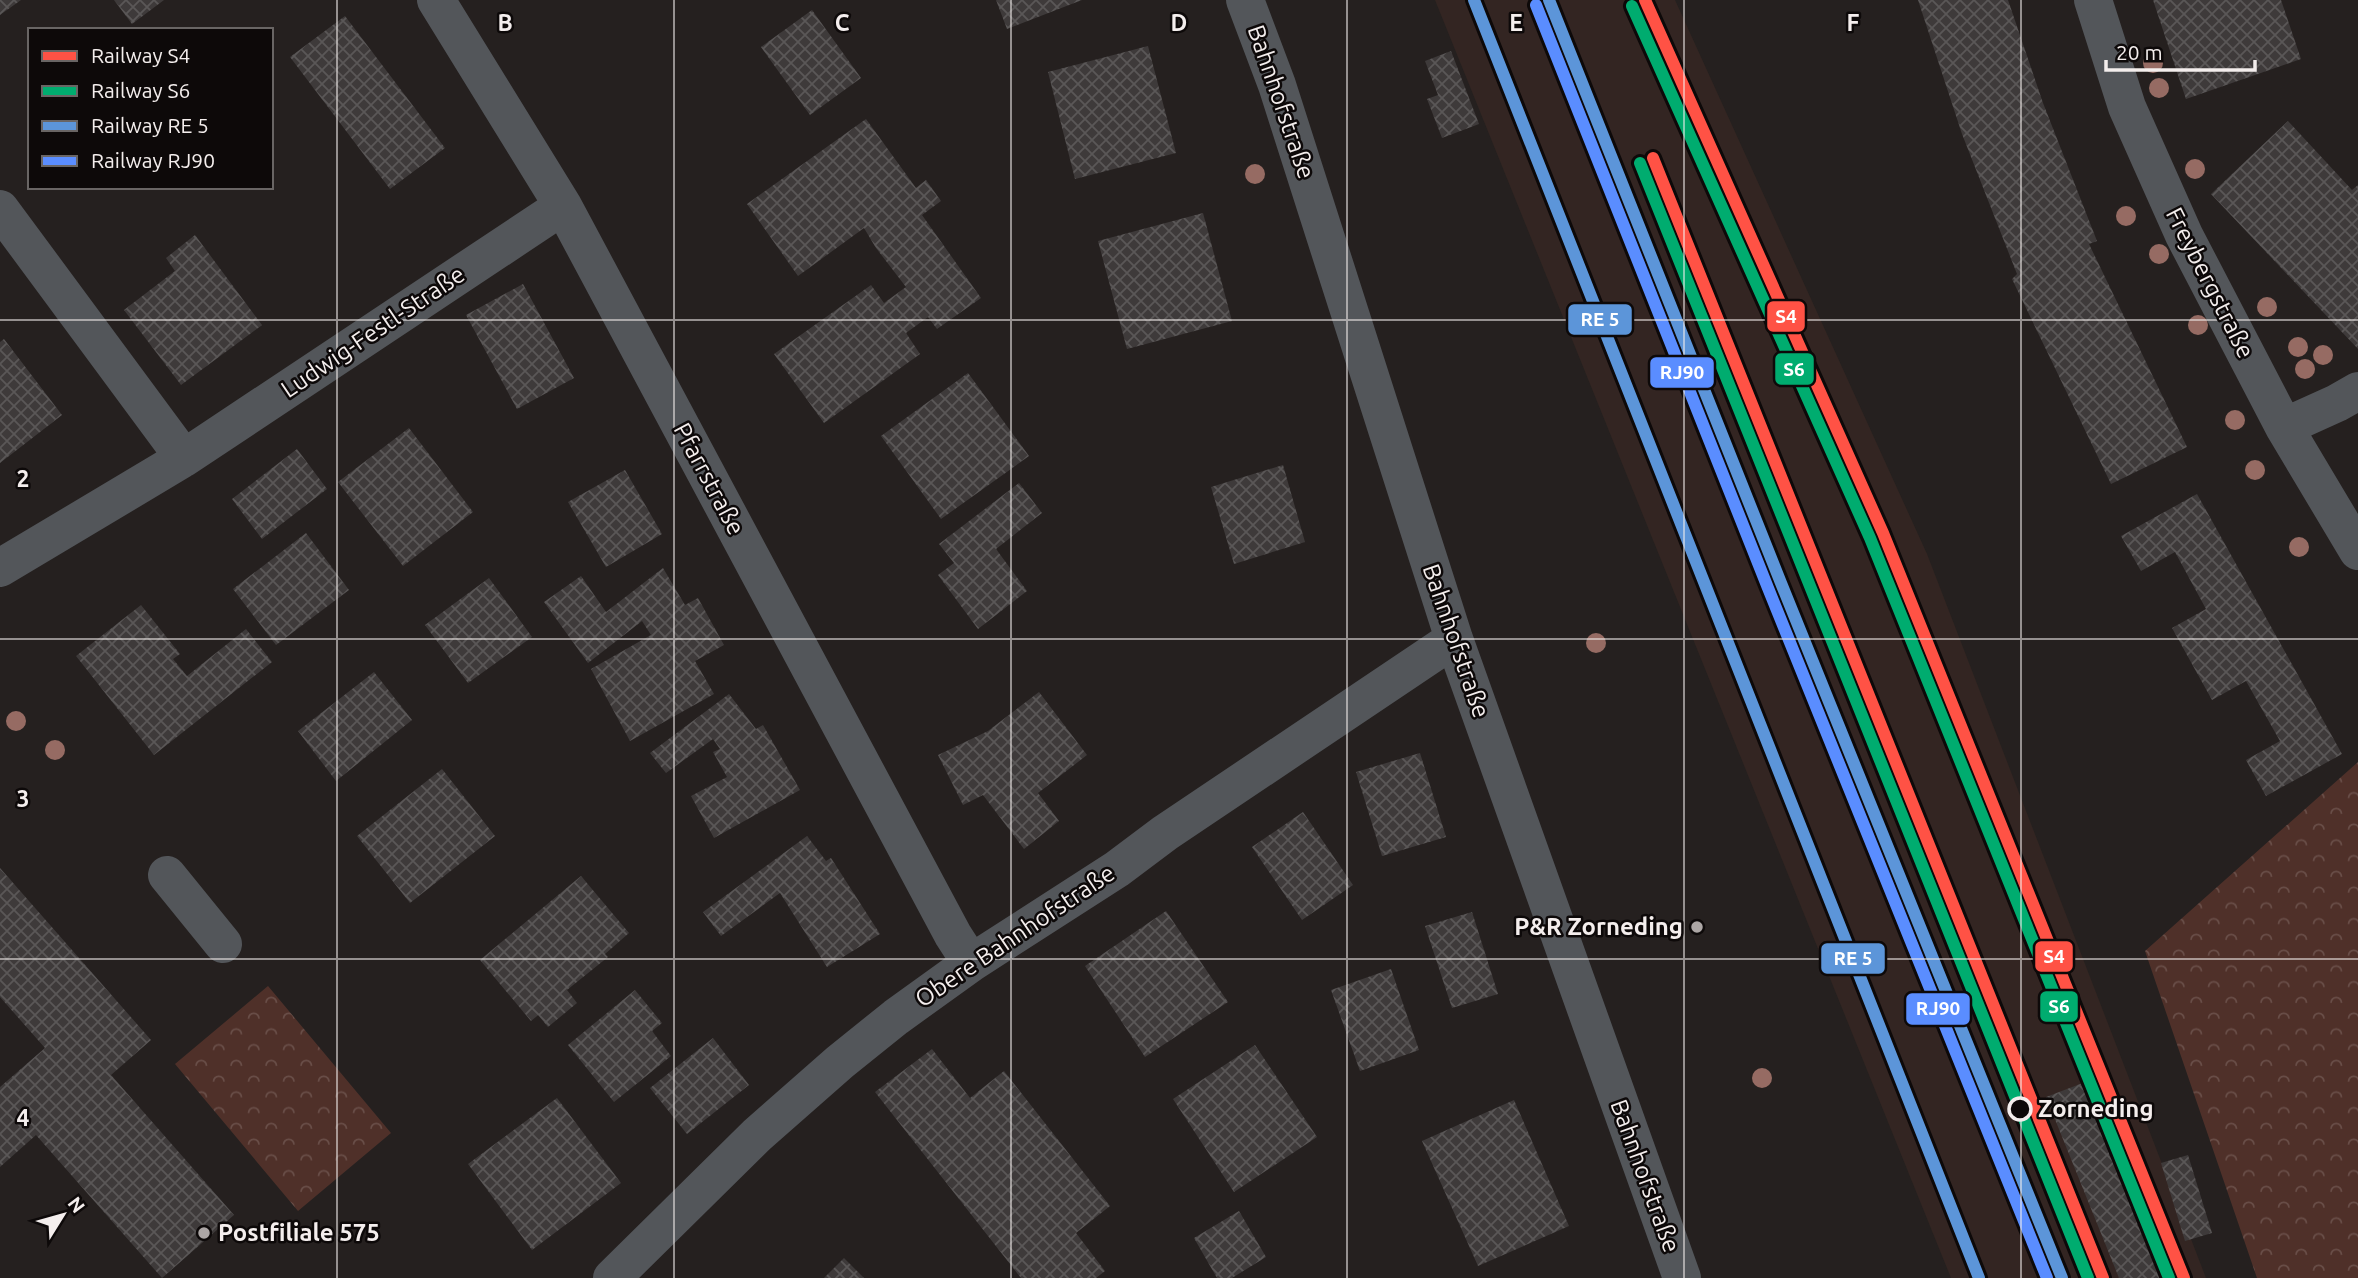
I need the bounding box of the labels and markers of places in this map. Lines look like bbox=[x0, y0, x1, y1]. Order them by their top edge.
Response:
place label: P&R Zorneding bbox=[1514, 913, 1683, 940]
marker: P&R Zorneding bbox=[1689, 919, 1705, 935]
place label: Zorneding bbox=[2038, 1095, 2154, 1122]
marker: Zorneding bbox=[2008, 1097, 2032, 1121]
place label: Postfiliale 575 bbox=[218, 1219, 380, 1246]
marker: Postfiliale 575 bbox=[196, 1225, 212, 1241]

